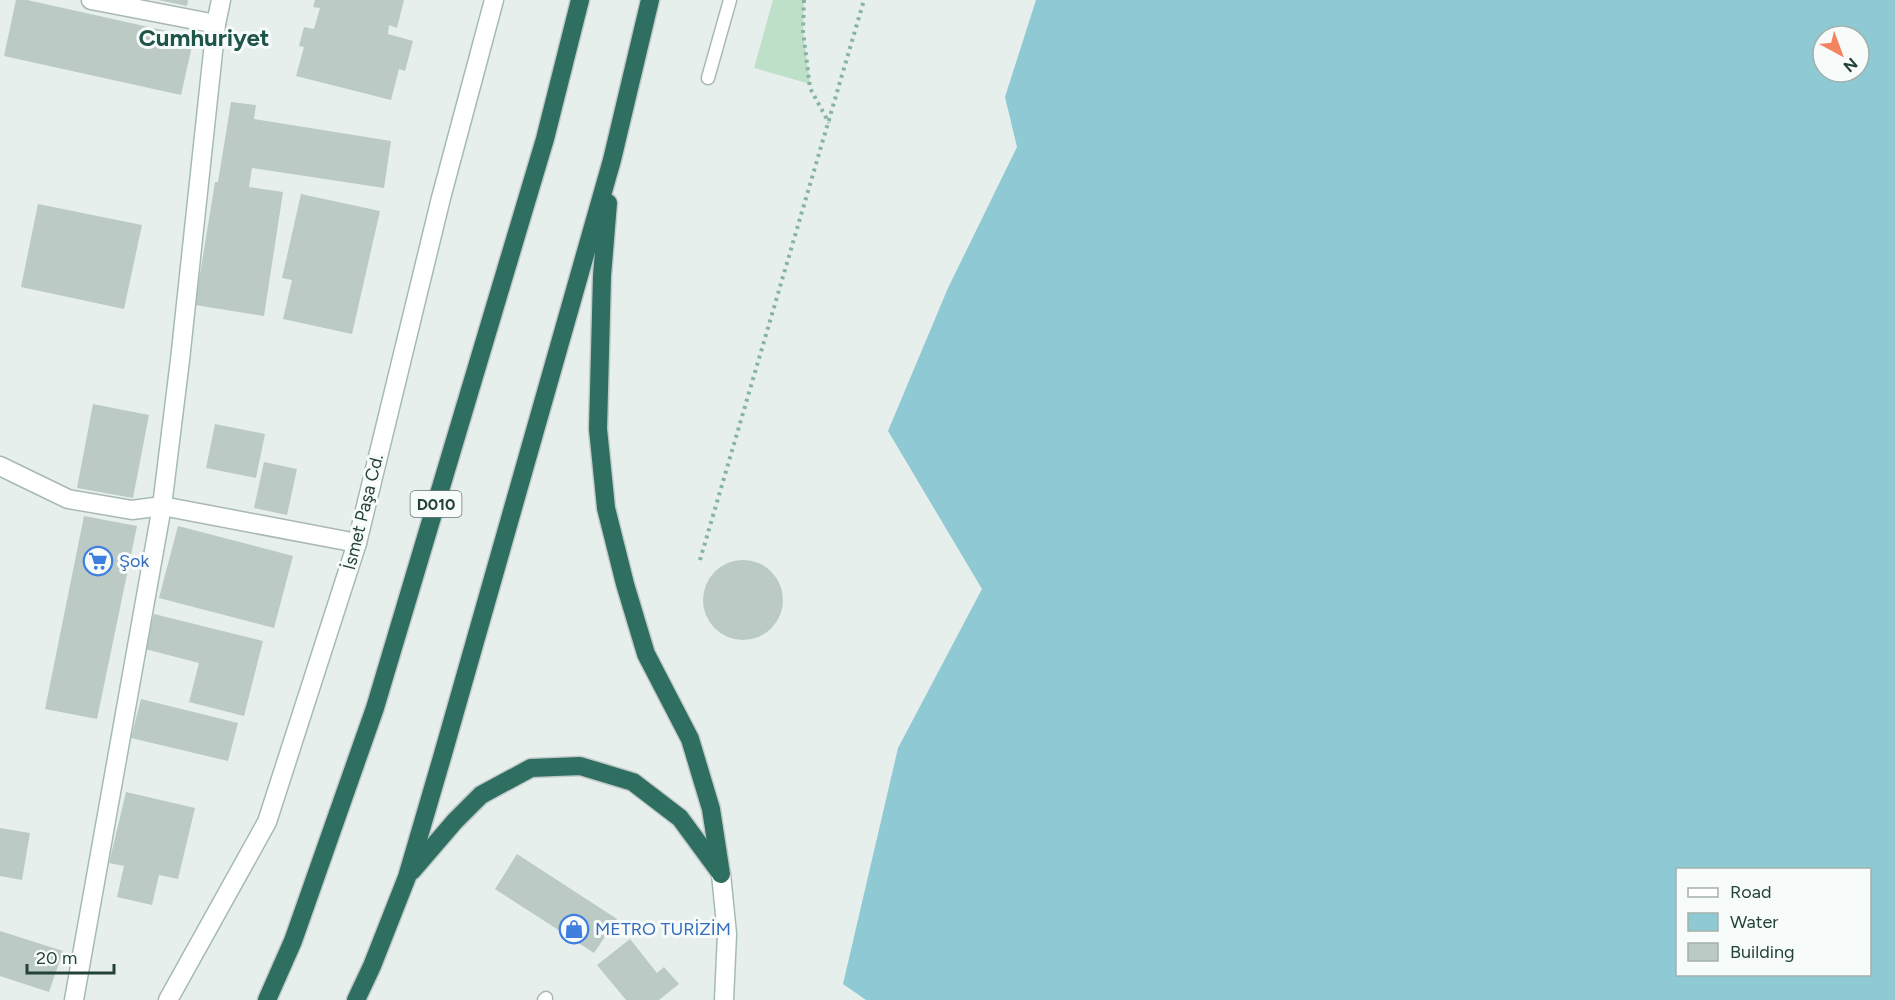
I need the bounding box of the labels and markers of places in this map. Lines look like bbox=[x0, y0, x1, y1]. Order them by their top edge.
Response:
supermarket icon: Şok bbox=[82, 545, 114, 577]
place label: Şok bbox=[119, 550, 149, 572]
shop icon: METRO TURİZİM bbox=[558, 913, 590, 945]
place label: METRO TURİZİM bbox=[595, 918, 731, 940]

